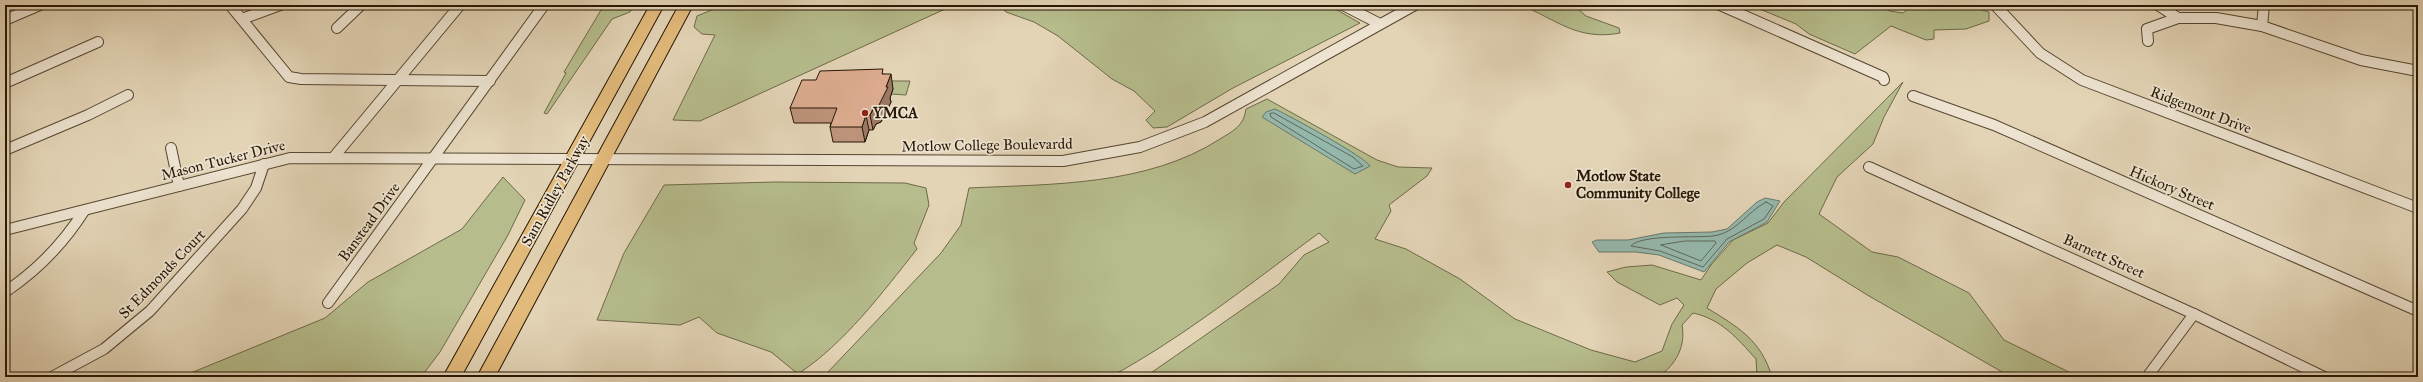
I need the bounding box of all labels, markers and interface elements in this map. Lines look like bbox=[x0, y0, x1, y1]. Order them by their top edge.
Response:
street label: Ridgemont Drive bbox=[2148, 82, 2254, 138]
place label: YMCA bbox=[872, 104, 919, 122]
marker: YMCA bbox=[860, 108, 870, 118]
street label: Sam Ridley Parkway bbox=[517, 132, 593, 249]
street label: Motlow College Boulevardd bbox=[901, 134, 1073, 155]
street label: Mason Tucker Drive bbox=[159, 136, 287, 184]
street label: Hickory Street bbox=[2127, 162, 2218, 214]
place label: Motlow State Community College bbox=[1576, 167, 1701, 203]
street label: Banstead Drive bbox=[334, 179, 404, 265]
marker: Motlow State Community College bbox=[1563, 180, 1573, 190]
street label: St Edmonds Court bbox=[115, 225, 210, 322]
street label: Barnett Street bbox=[2060, 230, 2148, 282]

